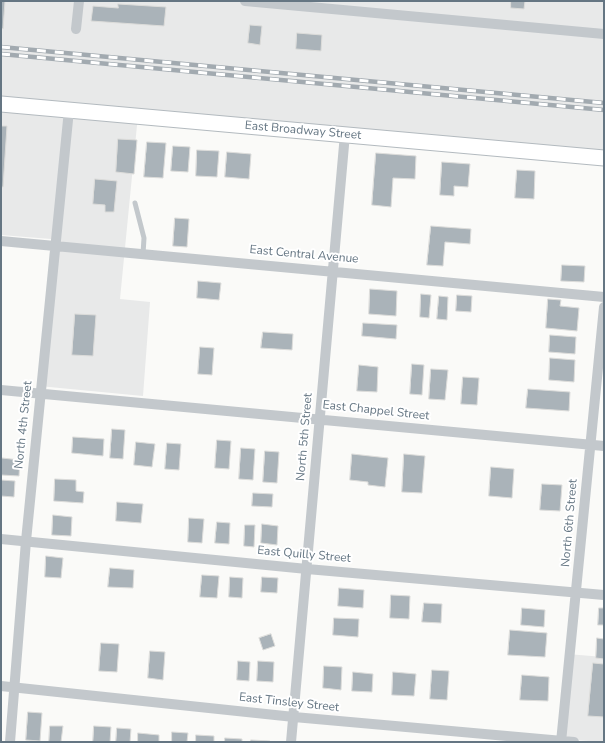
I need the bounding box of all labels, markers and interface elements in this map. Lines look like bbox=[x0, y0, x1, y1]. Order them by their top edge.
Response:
street label: East Broadway Street bbox=[244, 119, 362, 143]
street label: East Central Avenue bbox=[249, 243, 359, 267]
street label: North 4th Street bbox=[12, 380, 36, 470]
street label: North 5th Street bbox=[294, 392, 316, 482]
street label: East Chappel Street bbox=[322, 398, 430, 424]
street label: North 6th Street bbox=[559, 478, 581, 568]
street label: East Quilly Street bbox=[257, 544, 351, 566]
street label: East Tinsley Street bbox=[238, 691, 340, 715]

